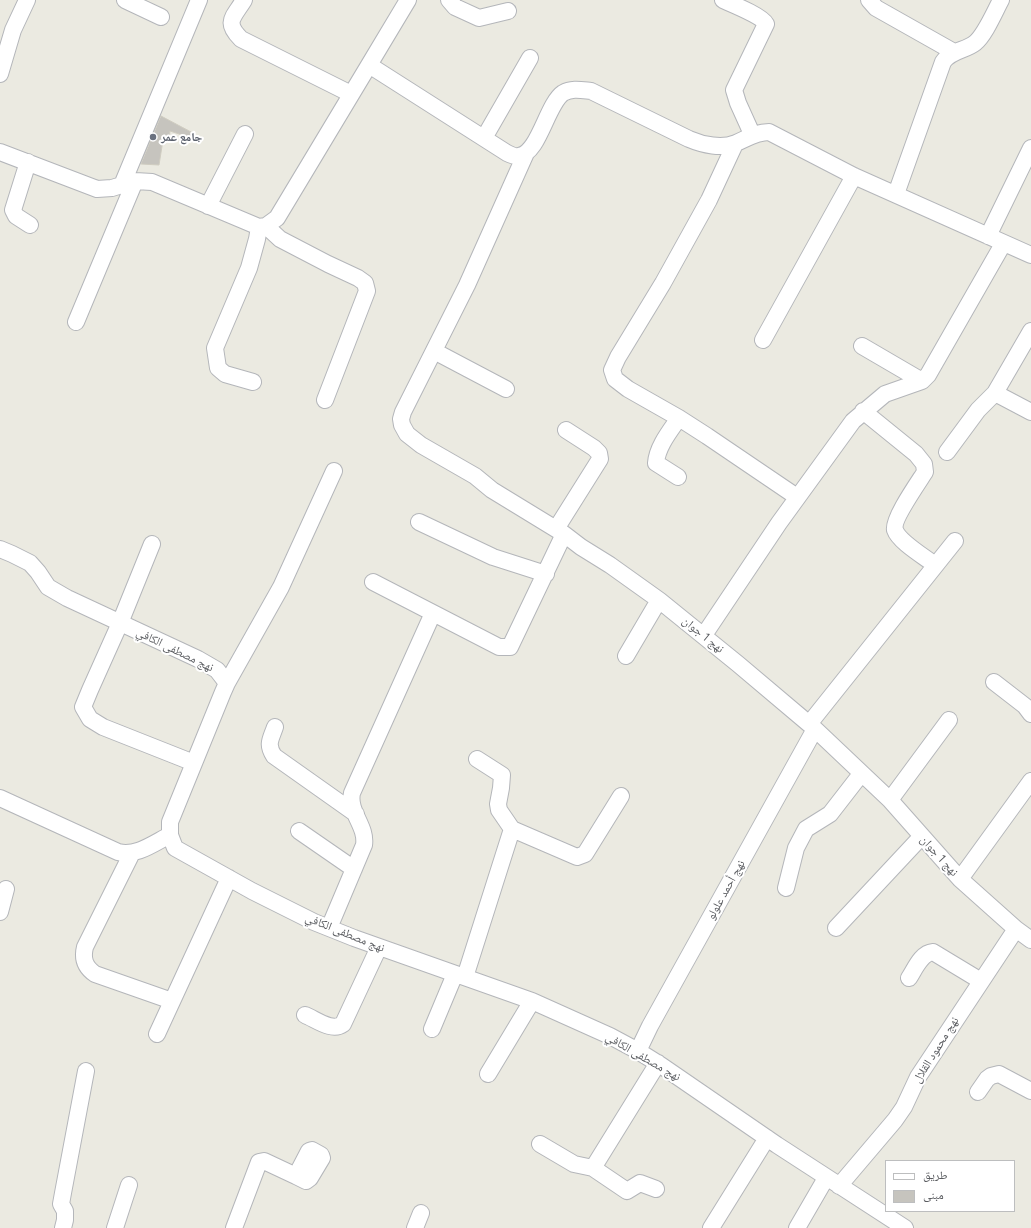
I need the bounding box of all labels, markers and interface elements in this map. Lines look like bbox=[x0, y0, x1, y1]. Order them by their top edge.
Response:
place label: جامع عمر bbox=[161, 130, 202, 144]
marker: جامع عمر bbox=[148, 132, 158, 142]
street label: نهج 1 جوان bbox=[679, 614, 727, 656]
street label: نهج مصطفى الكافي bbox=[134, 625, 216, 675]
street label: نهج 1 جوان bbox=[917, 833, 961, 879]
street label: نهج أحمد علولو bbox=[704, 858, 748, 922]
street label: نهج مصطفى الكافي bbox=[303, 911, 387, 955]
street label: نهج محمود القلال bbox=[910, 1014, 962, 1086]
street label: نهج مصطفى الكافي bbox=[603, 1030, 683, 1084]
legend bbox=[885, 1160, 1015, 1212]
text: طريق bbox=[923, 1168, 948, 1182]
text: مبنى bbox=[923, 1188, 944, 1202]

